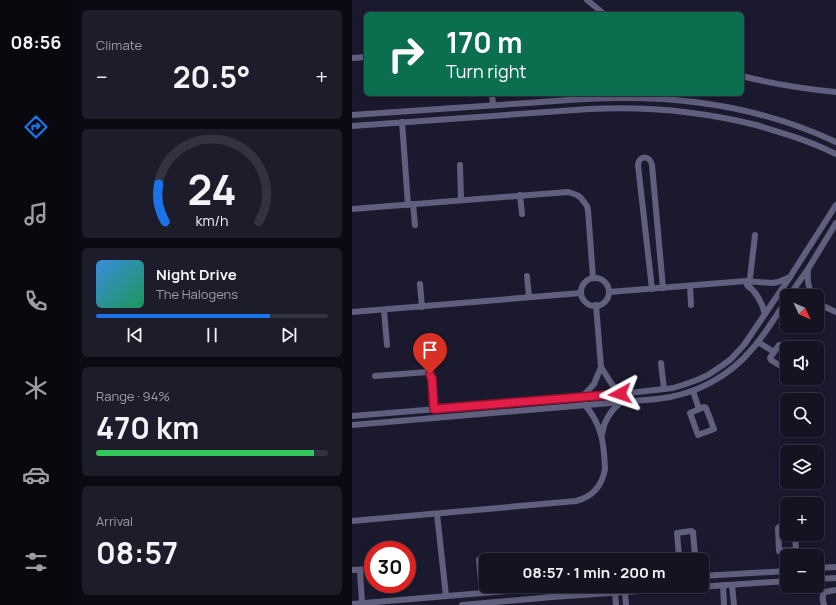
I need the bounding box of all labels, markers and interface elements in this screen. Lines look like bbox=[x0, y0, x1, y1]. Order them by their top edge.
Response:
text: 170 m bbox=[446, 23, 522, 61]
icon: right bbox=[380, 28, 432, 80]
text: 08:56 bbox=[11, 30, 61, 54]
text: Climate bbox=[96, 36, 142, 54]
text: 20.5° bbox=[173, 56, 251, 97]
text: Turn right bbox=[446, 59, 527, 83]
text: − bbox=[96, 62, 108, 92]
text: + bbox=[315, 62, 328, 92]
icon: directions bbox=[22, 113, 50, 141]
text: 24 bbox=[187, 160, 237, 216]
icon: music bbox=[22, 200, 50, 228]
text: km/h bbox=[195, 210, 229, 229]
text: Night Drive bbox=[156, 264, 237, 285]
text: The Halogens bbox=[156, 285, 238, 303]
icon: phone bbox=[22, 287, 50, 315]
north arrow bbox=[780, 289, 824, 333]
map controls bbox=[780, 289, 824, 593]
icon: previous bbox=[124, 324, 146, 346]
icon: pause bbox=[201, 324, 223, 346]
icon: next bbox=[278, 324, 300, 346]
pin bbox=[413, 333, 447, 374]
icon: arrive bbox=[419, 339, 441, 361]
button: sound bbox=[780, 341, 824, 385]
position arrow bbox=[599, 373, 641, 415]
icon: climate bbox=[22, 374, 50, 402]
text: Range · 94% bbox=[96, 387, 170, 405]
button: search bbox=[780, 393, 824, 437]
text: 470 km bbox=[96, 407, 199, 448]
button: layers bbox=[780, 445, 824, 489]
icon: car bbox=[22, 461, 50, 489]
button: + bbox=[780, 497, 824, 541]
text: Arrival bbox=[96, 512, 133, 530]
text: 08:57 bbox=[96, 532, 178, 573]
speed limit sign: 30 bbox=[364, 541, 416, 593]
icon: filters bbox=[22, 548, 50, 576]
button: − bbox=[780, 549, 824, 593]
text: 08:57 · 1 min · 200 m bbox=[523, 562, 665, 583]

